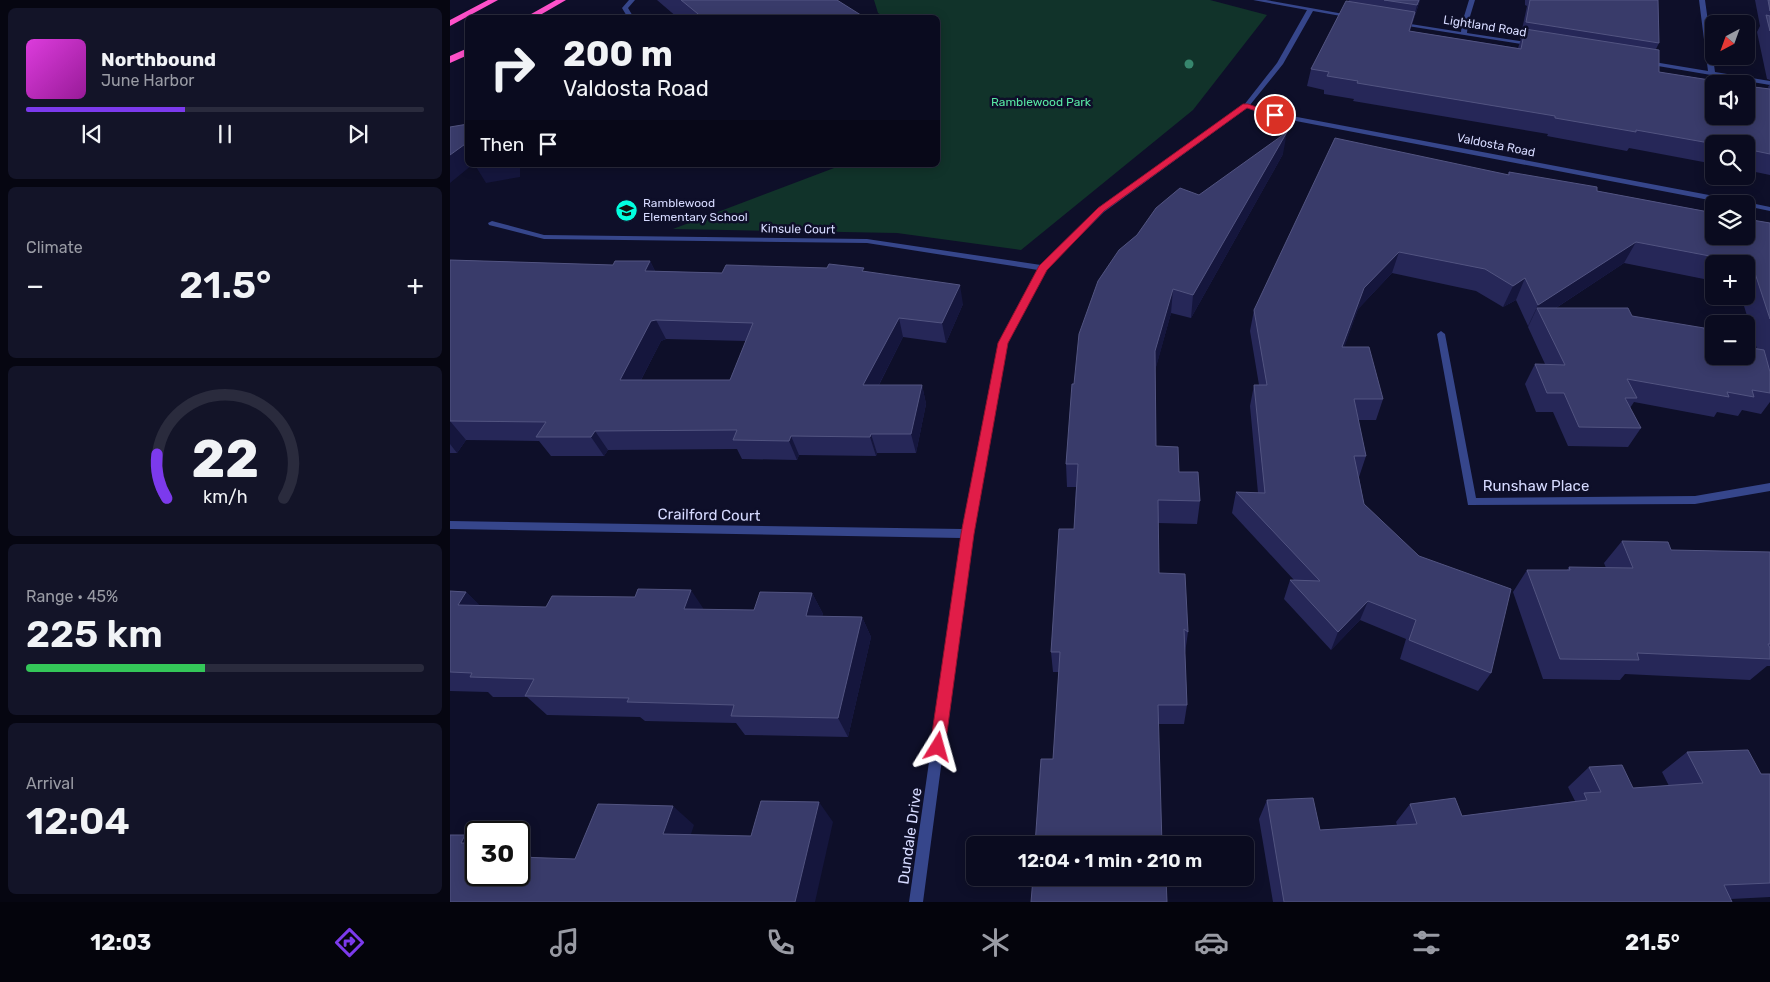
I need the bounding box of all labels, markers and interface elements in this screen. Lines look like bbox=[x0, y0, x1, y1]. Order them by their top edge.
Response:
street label: Lightland Road bbox=[1442, 13, 1528, 39]
north arrow bbox=[1705, 15, 1755, 65]
map controls bbox=[1705, 15, 1755, 365]
text: 200 m bbox=[563, 33, 673, 75]
icon: right bbox=[480, 35, 545, 100]
text: Northbound bbox=[101, 48, 216, 71]
text: June Harbor bbox=[101, 71, 194, 90]
text: Valdosta Road bbox=[563, 75, 709, 102]
button: sound bbox=[1705, 75, 1755, 125]
pin bbox=[1254, 94, 1296, 136]
park label: Ramblewood Park bbox=[991, 95, 1092, 109]
icon: arrive bbox=[1261, 101, 1289, 129]
icon: previous bbox=[78, 120, 106, 148]
icon: pause bbox=[211, 120, 239, 148]
icon: next bbox=[344, 120, 372, 148]
icon: arrive bbox=[534, 130, 562, 158]
street label: Valdosta Road bbox=[1456, 131, 1536, 159]
text: Then bbox=[480, 133, 524, 156]
button: search bbox=[1705, 135, 1755, 185]
button: layers bbox=[1705, 195, 1755, 245]
place label: Ramblewood Elementary School bbox=[643, 196, 748, 224]
school or university icon: Ramblewood Elementary School bbox=[615, 198, 639, 222]
street label: Kinsule Court bbox=[761, 221, 836, 237]
text: Climate bbox=[26, 238, 83, 257]
button: + bbox=[1705, 255, 1755, 305]
text: 21.5° bbox=[179, 262, 271, 308]
text: − bbox=[26, 269, 44, 302]
text: + bbox=[407, 269, 424, 302]
button: − bbox=[1705, 315, 1755, 365]
text: 22 bbox=[191, 428, 259, 490]
street label: Runshaw Place bbox=[1483, 477, 1589, 495]
text: km/h bbox=[203, 486, 247, 507]
street label: Crailford Court bbox=[657, 505, 761, 525]
text: Range · 45% bbox=[26, 587, 118, 606]
text: 225 km bbox=[26, 611, 163, 657]
position arrow bbox=[911, 720, 963, 772]
text: Arrival bbox=[26, 774, 74, 793]
street label: Dundale Drive bbox=[894, 786, 926, 886]
text: 12:04 bbox=[26, 798, 130, 844]
speed limit sign: 30 bbox=[465, 821, 530, 886]
text: 12:04 · 1 min · 210 m bbox=[1018, 849, 1202, 872]
icon: directions bbox=[332, 925, 367, 960]
icon: music bbox=[547, 925, 582, 960]
icon: phone bbox=[763, 925, 798, 960]
icon: climate bbox=[978, 925, 1013, 960]
icon: car bbox=[1194, 925, 1229, 960]
icon: filters bbox=[1409, 925, 1444, 960]
text: 12:03 bbox=[90, 929, 151, 956]
text: 21.5° bbox=[1625, 929, 1680, 956]

